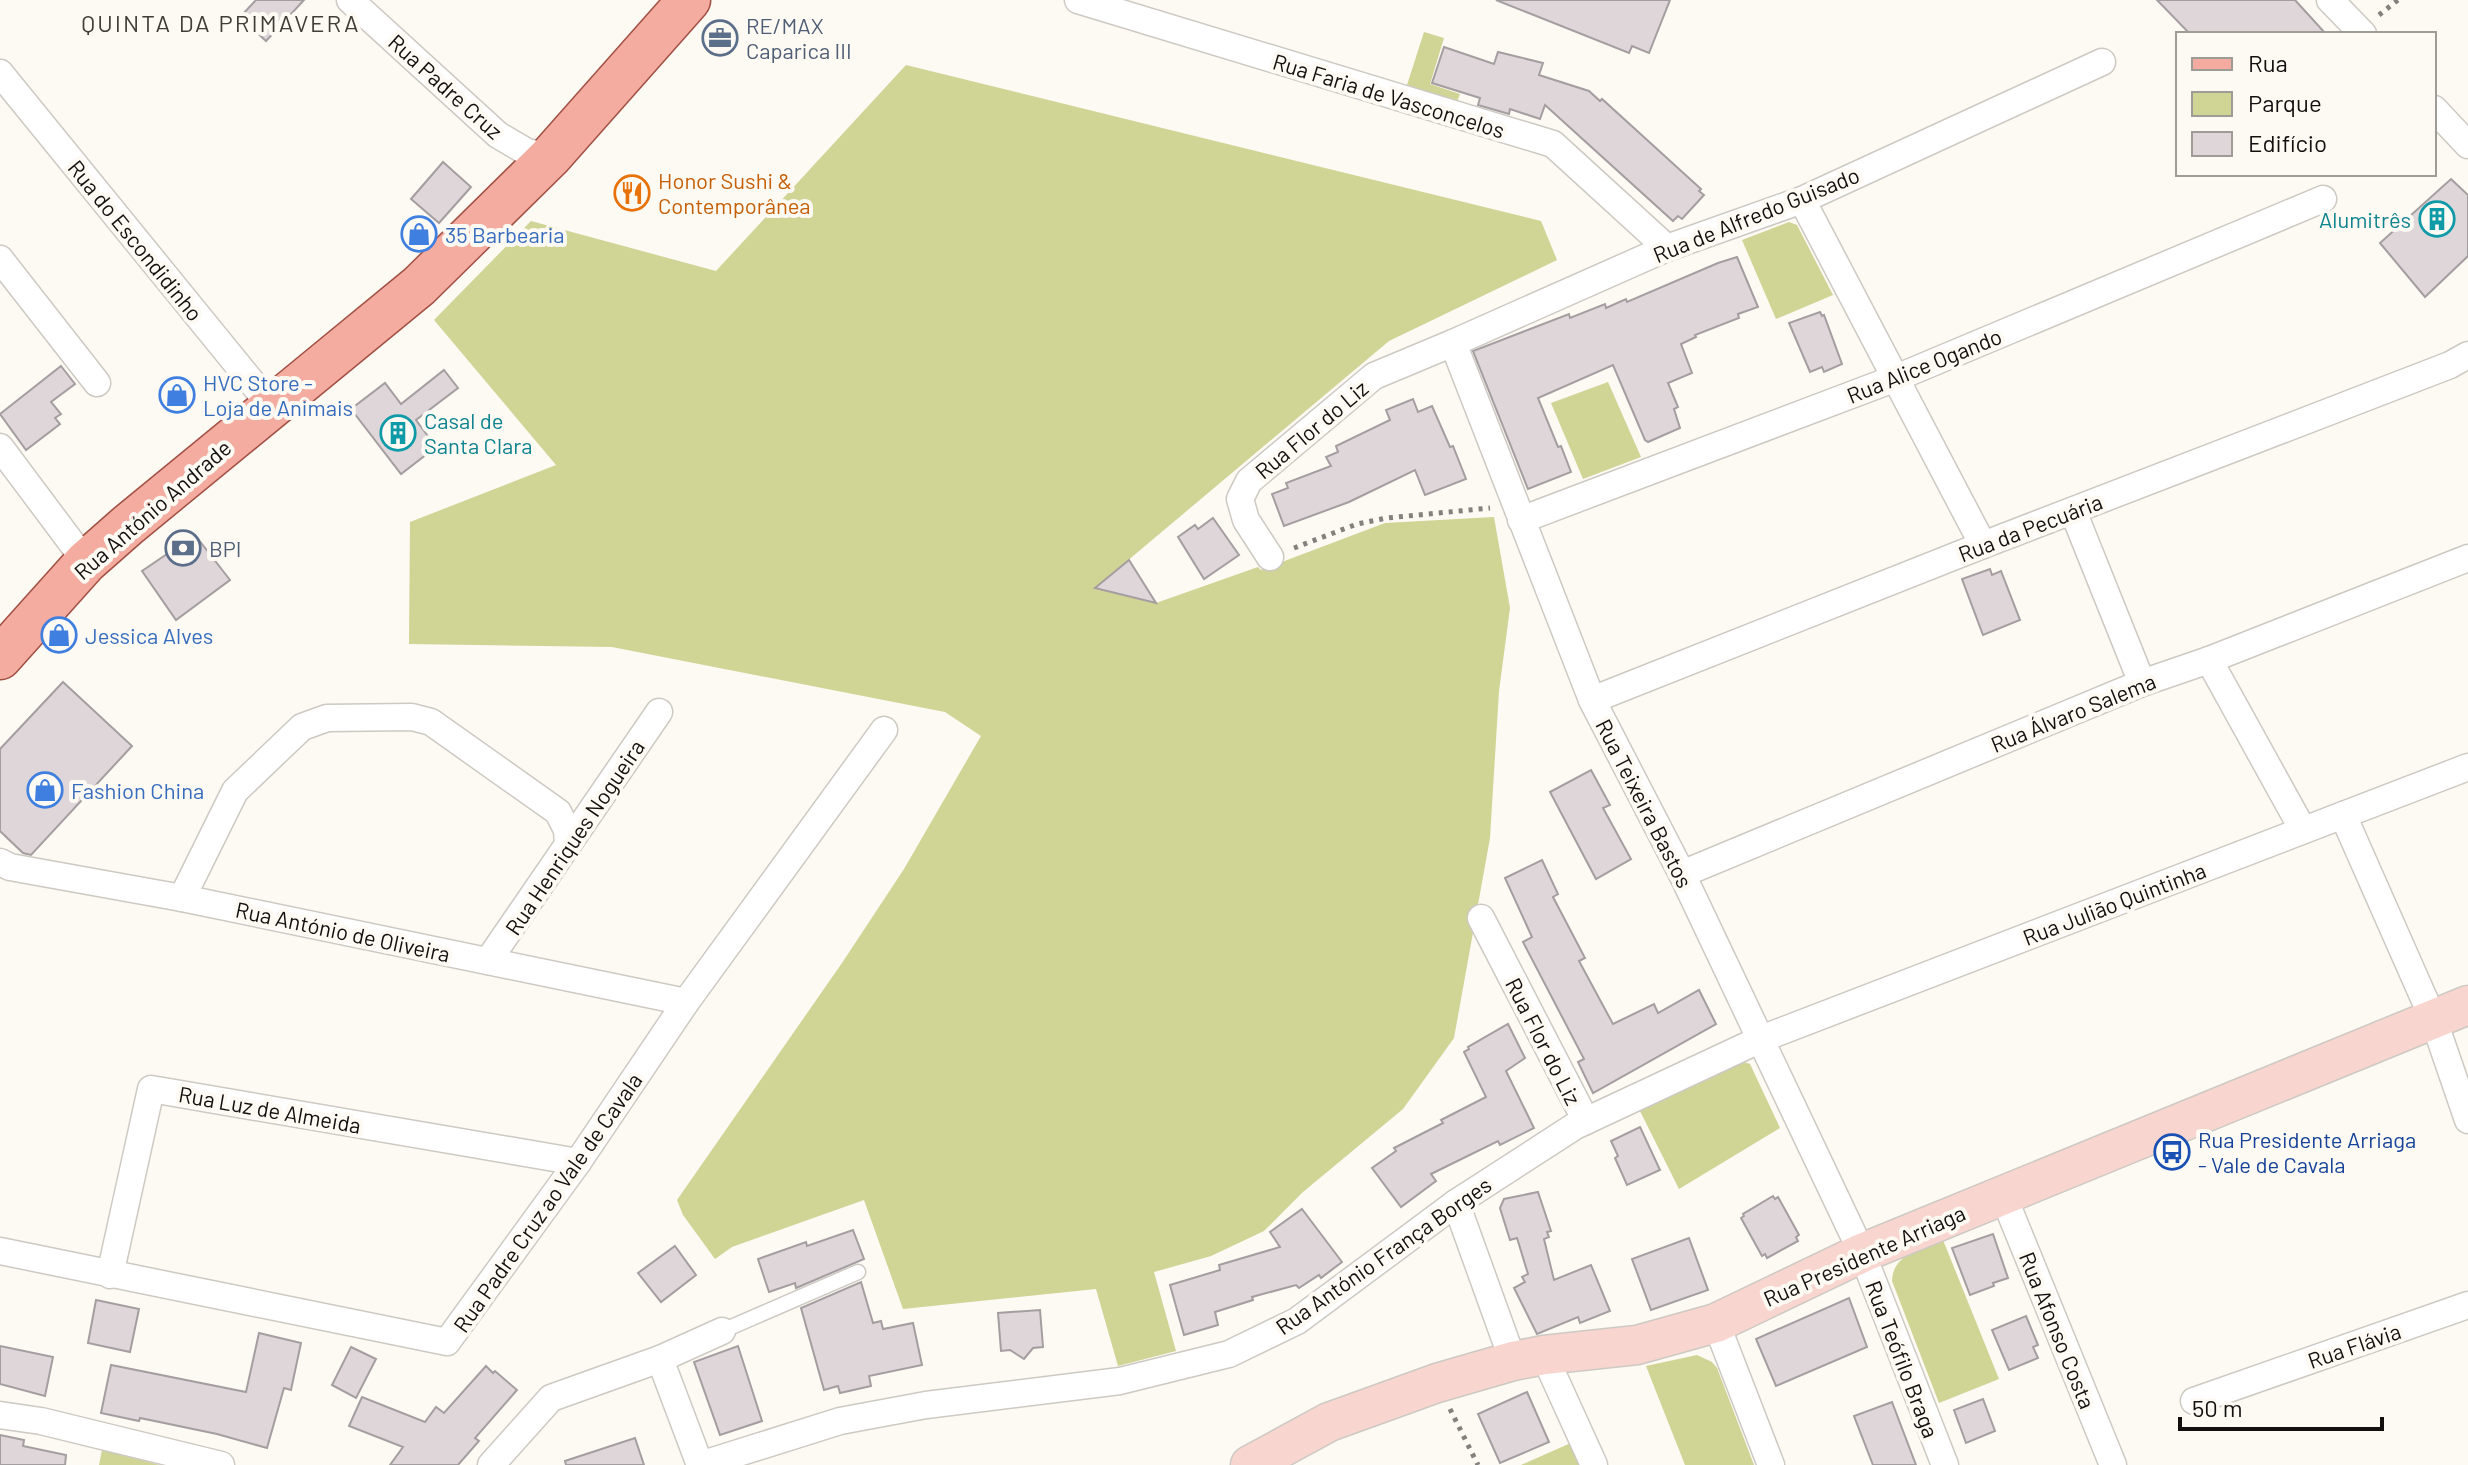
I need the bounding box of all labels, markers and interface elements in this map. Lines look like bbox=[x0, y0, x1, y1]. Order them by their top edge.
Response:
district label: QUINTA DA PRIMAVERA bbox=[81, 8, 361, 37]
place label: RE/MAX Caparica III bbox=[746, 12, 852, 63]
office icon: RE/MAX Caparica III bbox=[701, 19, 739, 57]
street label: Rua Padre Cruz bbox=[384, 28, 508, 144]
legend bbox=[2176, 32, 2436, 176]
street label: Rua Faria de Vasconcelos bbox=[1270, 47, 1508, 143]
text: Rua bbox=[2248, 48, 2288, 77]
text: Parque bbox=[2248, 88, 2322, 117]
text: Edifício bbox=[2248, 128, 2327, 157]
street label: Rua do Escondidinho bbox=[63, 154, 209, 326]
street label: Rua de Alfredo Guisado bbox=[1649, 161, 1863, 267]
place label: Honor Sushi & Contemporânea bbox=[658, 167, 811, 218]
restaurant icon: Honor Sushi & Contemporânea bbox=[613, 174, 651, 212]
building icon: Alumitrês bbox=[2418, 200, 2456, 238]
place label: Alumitrês bbox=[2319, 206, 2411, 232]
shop icon: 35 Barbearia bbox=[400, 215, 438, 253]
place label: 35 Barbearia bbox=[445, 221, 565, 247]
street label: Rua Alice Ogando bbox=[1843, 322, 2005, 408]
place label: HVC Store - Loja de Animais bbox=[203, 369, 353, 420]
street label: Rua Flor do Liz bbox=[1249, 374, 1373, 484]
shop icon: HVC Store - Loja de Animais bbox=[158, 376, 196, 414]
place label: Casal de Santa Clara bbox=[424, 407, 532, 458]
building icon: Casal de Santa Clara bbox=[379, 414, 417, 452]
street label: Rua António Andrade bbox=[68, 434, 236, 584]
street label: Rua da Pecuária bbox=[1954, 488, 2106, 566]
bank icon: BPI bbox=[164, 529, 202, 567]
place label: BPI bbox=[209, 535, 242, 561]
shop icon: Jessica Alves bbox=[40, 616, 78, 654]
place label: Jessica Alves bbox=[85, 622, 213, 648]
street label: Rua Álvaro Salema bbox=[1987, 667, 2159, 757]
street label: Rua Teixeira Bastos bbox=[1591, 714, 1699, 892]
street label: Rua Henriques Nogueira bbox=[499, 734, 649, 940]
shop icon: Fashion China bbox=[26, 771, 64, 809]
place label: Fashion China bbox=[71, 777, 204, 803]
street label: Rua Julião Quintinha bbox=[2019, 856, 2209, 950]
street label: Rua António de Oliveira bbox=[233, 896, 453, 966]
street label: Rua Flor do Liz bbox=[1501, 973, 1587, 1109]
street label: Rua Padre Cruz ao Vale de Cavala bbox=[447, 1067, 647, 1337]
street label: Rua Luz de Almeida bbox=[177, 1080, 363, 1138]
place label: Rua Presidente Arriaga - Vale de Cavala bbox=[2198, 1126, 2416, 1177]
bus stop icon: Rua Presidente Arriaga - Vale de Cavala bbox=[2153, 1133, 2191, 1171]
street label: Rua António França Borges bbox=[1270, 1171, 1496, 1339]
street label: Rua Presidente Arriaga bbox=[1759, 1199, 1969, 1311]
street label: Rua Afonso Costa bbox=[2015, 1248, 2101, 1412]
street label: Rua Teófilo Braga bbox=[1861, 1277, 1945, 1441]
street label: Rua Flávia bbox=[2304, 1317, 2404, 1373]
scale bar bbox=[2180, 1381, 2382, 1431]
text: 50 m bbox=[2192, 1393, 2243, 1422]

